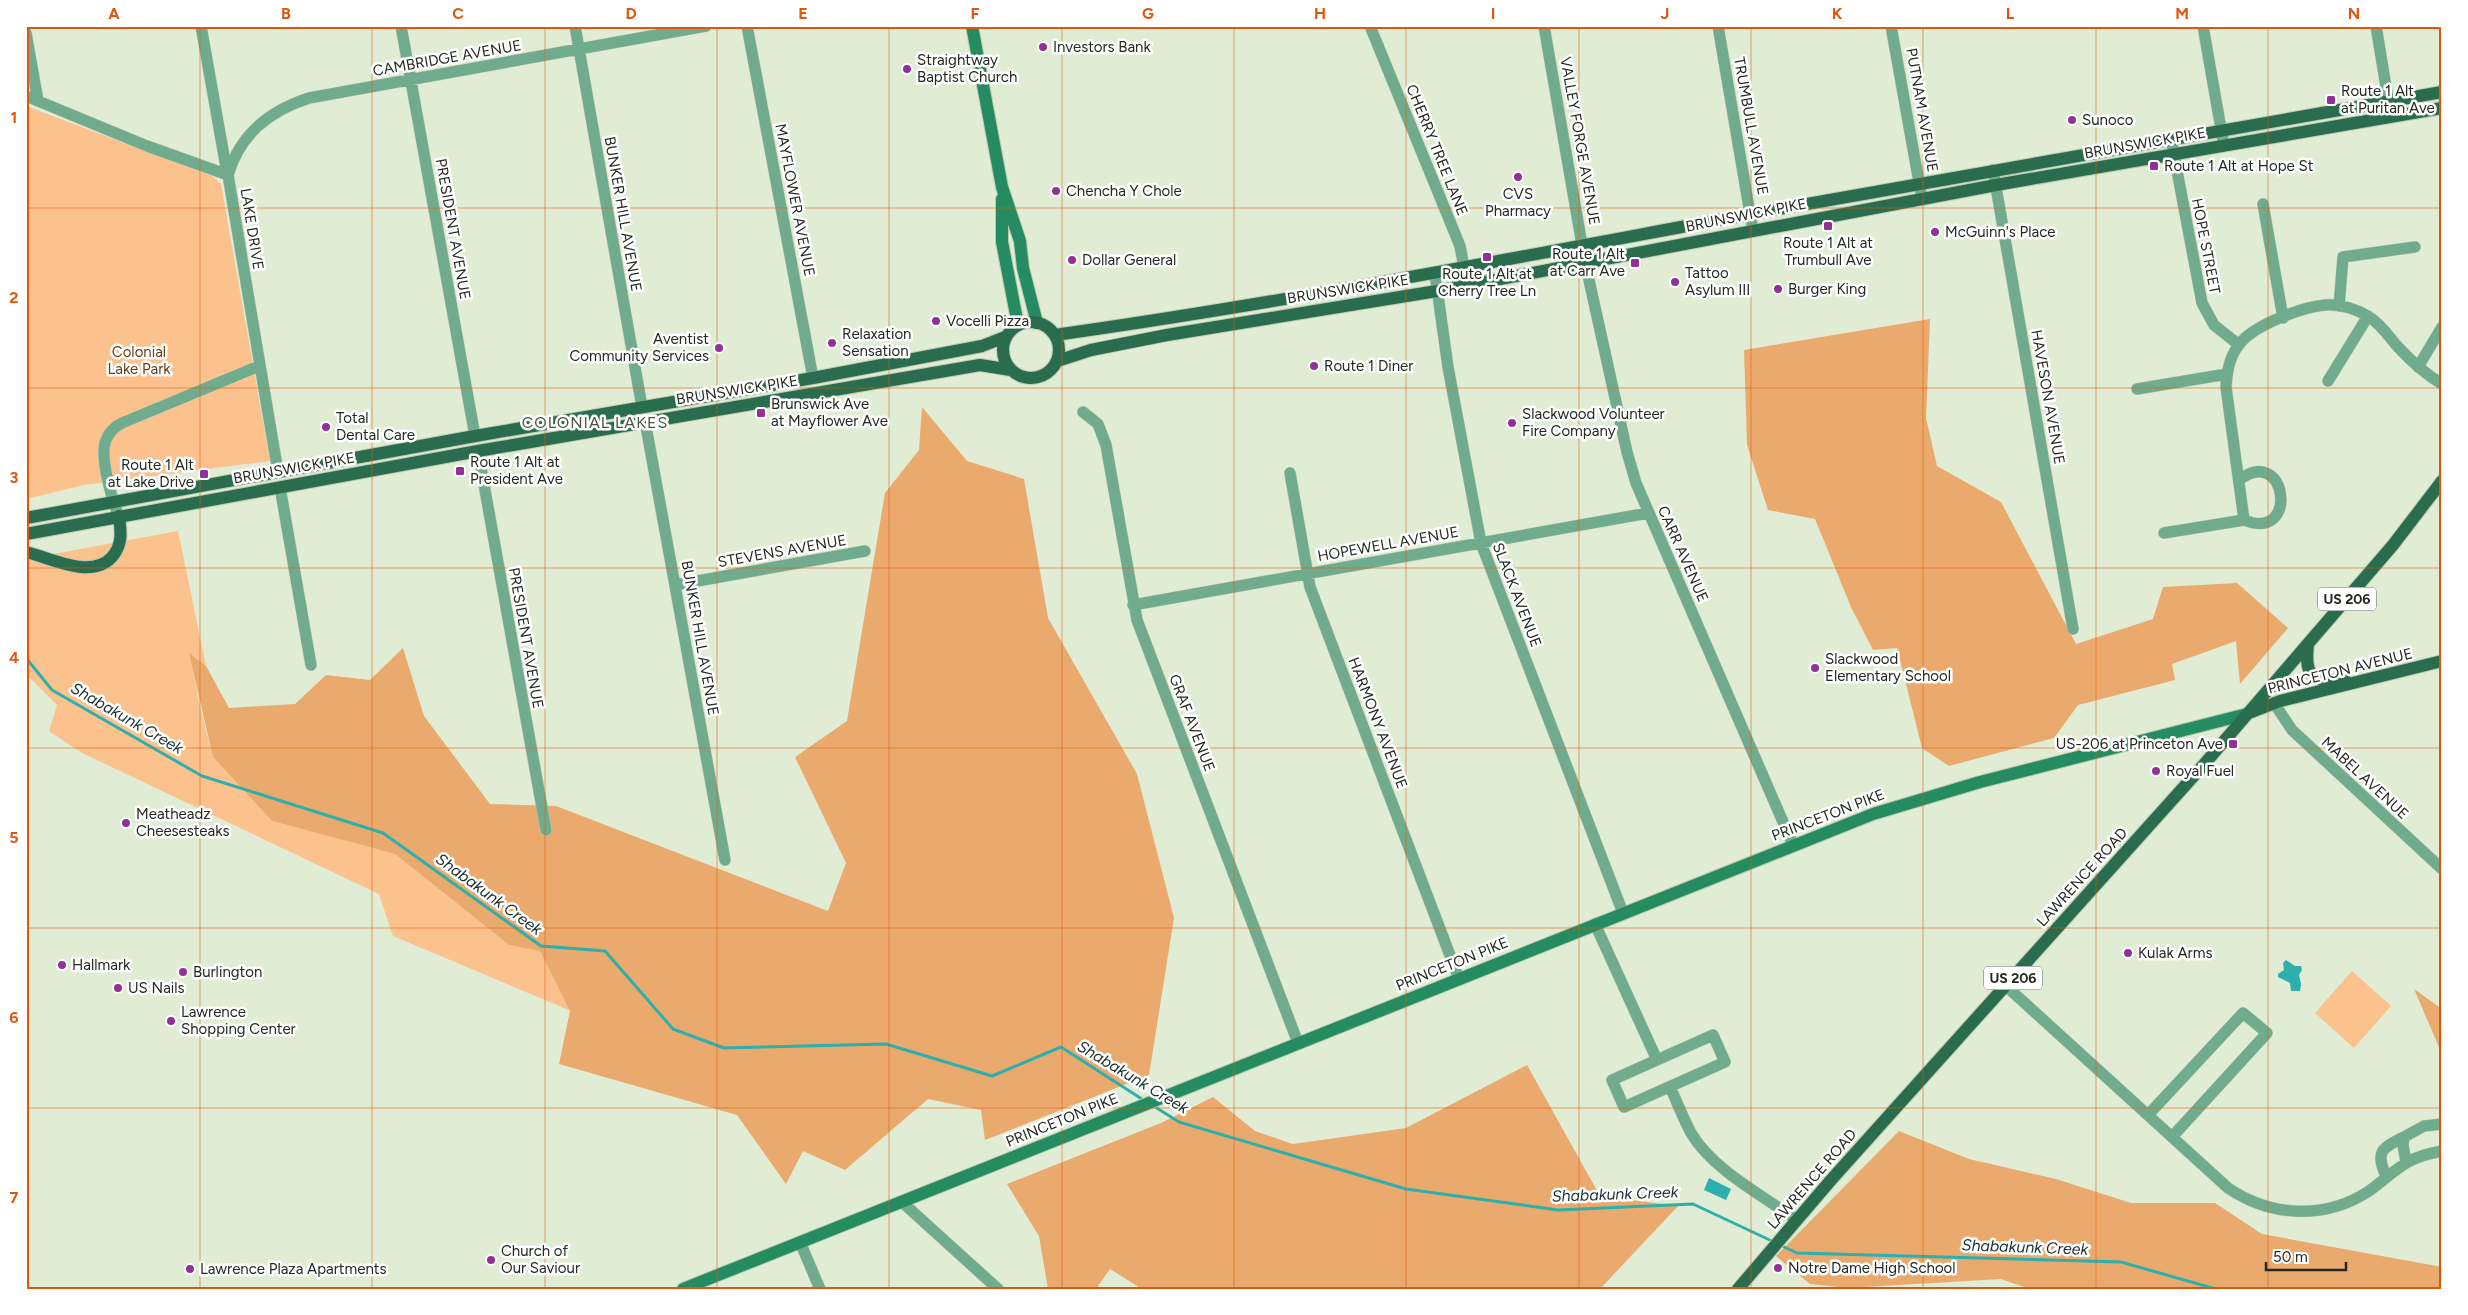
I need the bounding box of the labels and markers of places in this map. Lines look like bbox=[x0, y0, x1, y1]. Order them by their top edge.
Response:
place label: Investors Bank bbox=[1053, 38, 1151, 56]
marker: Investors Bank bbox=[1037, 41, 1049, 53]
place label: Straightway Baptist Church bbox=[917, 51, 1017, 86]
marker: Straightway Baptist Church bbox=[901, 63, 913, 75]
place label: Route 1 Alt at Puritan Ave bbox=[2341, 82, 2435, 117]
marker: Route 1 Alt at Puritan Ave bbox=[2325, 94, 2337, 106]
place label: Sunoco bbox=[2082, 111, 2134, 129]
marker: Sunoco bbox=[2066, 114, 2078, 126]
place label: Route 1 Alt at Hope St bbox=[2164, 157, 2314, 175]
marker: Route 1 Alt at Hope St bbox=[2148, 160, 2160, 172]
marker: CVS Pharmacy bbox=[1512, 171, 1524, 183]
place label: Chencha Y Chole bbox=[1066, 182, 1182, 200]
marker: Chencha Y Chole bbox=[1050, 185, 1062, 197]
place label: CVS Pharmacy bbox=[1485, 185, 1551, 220]
marker: Route 1 Alt at Trumbull Ave bbox=[1822, 220, 1834, 232]
place label: McGuinn's Place bbox=[1945, 223, 2055, 241]
marker: McGuinn's Place bbox=[1929, 226, 1941, 238]
place label: Route 1 Alt at Trumbull Ave bbox=[1783, 234, 1873, 269]
place label: Route 1 Alt at Carr Ave bbox=[1550, 245, 1625, 280]
place label: Dollar General bbox=[1082, 251, 1176, 269]
marker: Route 1 Alt at Cherry Tree Ln bbox=[1481, 251, 1493, 263]
marker: Dollar General bbox=[1066, 254, 1078, 266]
marker: Route 1 Alt at Carr Ave bbox=[1629, 257, 1641, 269]
place label: Tattoo Asylum III bbox=[1685, 264, 1750, 299]
place label: Route 1 Alt at Cherry Tree Ln bbox=[1438, 265, 1536, 300]
marker: Tattoo Asylum III bbox=[1669, 276, 1681, 288]
place label: Burger King bbox=[1788, 280, 1866, 298]
marker: Burger King bbox=[1772, 283, 1784, 295]
place label: Vocelli Pizza bbox=[946, 312, 1029, 330]
marker: Vocelli Pizza bbox=[930, 315, 942, 327]
place label: Relaxation Sensation bbox=[842, 325, 911, 360]
place label: Aventist Community Services bbox=[569, 330, 709, 365]
marker: Relaxation Sensation bbox=[826, 337, 838, 349]
marker: Aventist Community Services bbox=[713, 342, 725, 354]
place label: Route 1 Diner bbox=[1324, 357, 1413, 375]
marker: Route 1 Diner bbox=[1308, 360, 1320, 372]
place label: Brunswick Ave at Mayflower Ave bbox=[771, 395, 888, 430]
place label: Slackwood Volunteer Fire Company bbox=[1522, 405, 1665, 440]
marker: Brunswick Ave at Mayflower Ave bbox=[755, 407, 767, 419]
place label: Total Dental Care bbox=[336, 409, 415, 444]
marker: Slackwood Volunteer Fire Company bbox=[1506, 417, 1518, 429]
marker: Total Dental Care bbox=[320, 421, 332, 433]
place label: Route 1 Alt at President Ave bbox=[470, 453, 563, 488]
place label: Route 1 Alt at Lake Drive bbox=[108, 456, 194, 491]
marker: Route 1 Alt at President Ave bbox=[454, 465, 466, 477]
marker: Route 1 Alt at Lake Drive bbox=[198, 468, 210, 480]
place label: Slackwood Elementary School bbox=[1825, 650, 1951, 685]
marker: Slackwood Elementary School bbox=[1809, 662, 1821, 674]
place label: US-206 at Princeton Ave bbox=[2056, 735, 2223, 753]
marker: US-206 at Princeton Ave bbox=[2227, 738, 2239, 750]
place label: Royal Fuel bbox=[2166, 762, 2234, 780]
marker: Royal Fuel bbox=[2150, 765, 2162, 777]
place label: Meatheadz Cheesesteaks bbox=[136, 805, 229, 840]
marker: Meatheadz Cheesesteaks bbox=[120, 817, 132, 829]
place label: Kulak Arms bbox=[2138, 944, 2212, 962]
marker: Kulak Arms bbox=[2122, 947, 2134, 959]
place label: Hallmark bbox=[72, 956, 131, 974]
marker: Hallmark bbox=[56, 959, 68, 971]
place label: Burlington bbox=[193, 963, 262, 981]
marker: Burlington bbox=[177, 966, 189, 978]
place label: US Nails bbox=[128, 979, 185, 997]
marker: US Nails bbox=[112, 982, 124, 994]
place label: Lawrence Shopping Center bbox=[181, 1003, 296, 1038]
marker: Lawrence Shopping Center bbox=[165, 1015, 177, 1027]
place label: Church of Our Saviour bbox=[501, 1242, 580, 1277]
marker: Church of Our Saviour bbox=[485, 1254, 497, 1266]
place label: Notre Dame High School bbox=[1788, 1259, 1956, 1277]
place label: Lawrence Plaza Apartments bbox=[200, 1260, 387, 1278]
marker: Notre Dame High School bbox=[1772, 1262, 1784, 1274]
marker: Lawrence Plaza Apartments bbox=[184, 1263, 196, 1275]

